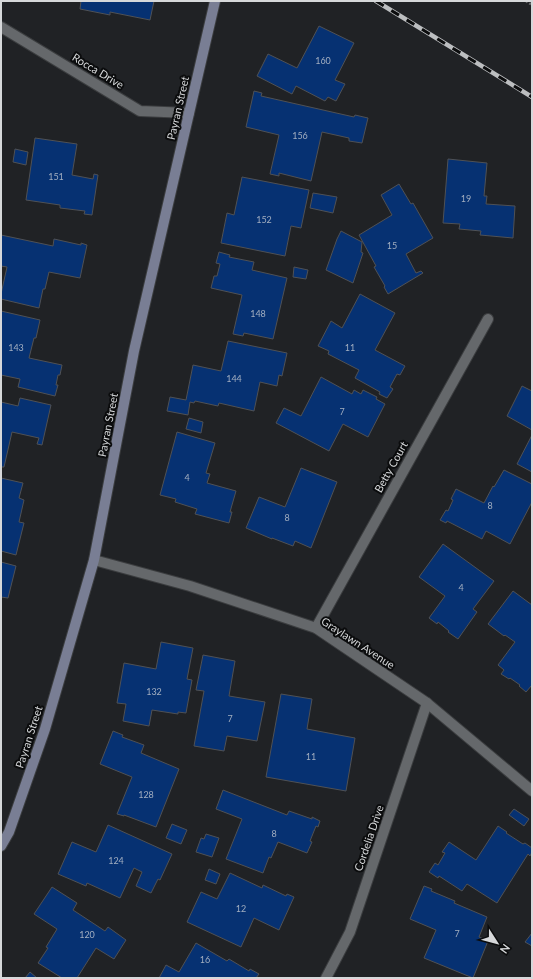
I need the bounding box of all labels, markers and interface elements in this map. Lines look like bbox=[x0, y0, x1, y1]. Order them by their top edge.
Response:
street label: Rocca Drive bbox=[70, 50, 126, 91]
house number: 160 bbox=[315, 55, 331, 66]
street label: Payran Street bbox=[164, 75, 191, 141]
house number: 156 bbox=[292, 130, 308, 141]
house number: 151 bbox=[48, 171, 64, 182]
house number: 19 bbox=[461, 193, 471, 204]
house number: 152 bbox=[256, 214, 272, 225]
house number: 15 bbox=[387, 240, 397, 251]
house number: 148 bbox=[250, 308, 266, 319]
house number: 143 bbox=[8, 342, 24, 353]
house number: 11 bbox=[345, 342, 355, 353]
house number: 144 bbox=[226, 373, 242, 384]
street label: Payran Street bbox=[95, 392, 120, 458]
house number: 7 bbox=[339, 406, 345, 417]
street label: Betty Court bbox=[371, 439, 410, 494]
house number: 4 bbox=[184, 472, 190, 483]
house number: 8 bbox=[487, 500, 493, 511]
house number: 8 bbox=[284, 512, 290, 523]
house number: 4 bbox=[458, 582, 464, 593]
street label: Graylawn Avenue bbox=[319, 614, 397, 671]
house number: 132 bbox=[146, 686, 162, 697]
street label: Payran Street bbox=[12, 704, 45, 770]
house number: 7 bbox=[227, 713, 233, 724]
house number: 11 bbox=[306, 751, 316, 762]
house number: 128 bbox=[138, 789, 154, 800]
street label: Cordelia Drive bbox=[351, 803, 386, 873]
house number: 8 bbox=[271, 828, 277, 839]
house number: 124 bbox=[108, 855, 124, 866]
house number: 12 bbox=[236, 903, 246, 914]
north arrow bbox=[477, 923, 517, 963]
house number: 7 bbox=[454, 928, 460, 939]
house number: 120 bbox=[79, 929, 95, 940]
text: N bbox=[498, 942, 513, 956]
house number: 16 bbox=[200, 954, 210, 965]

